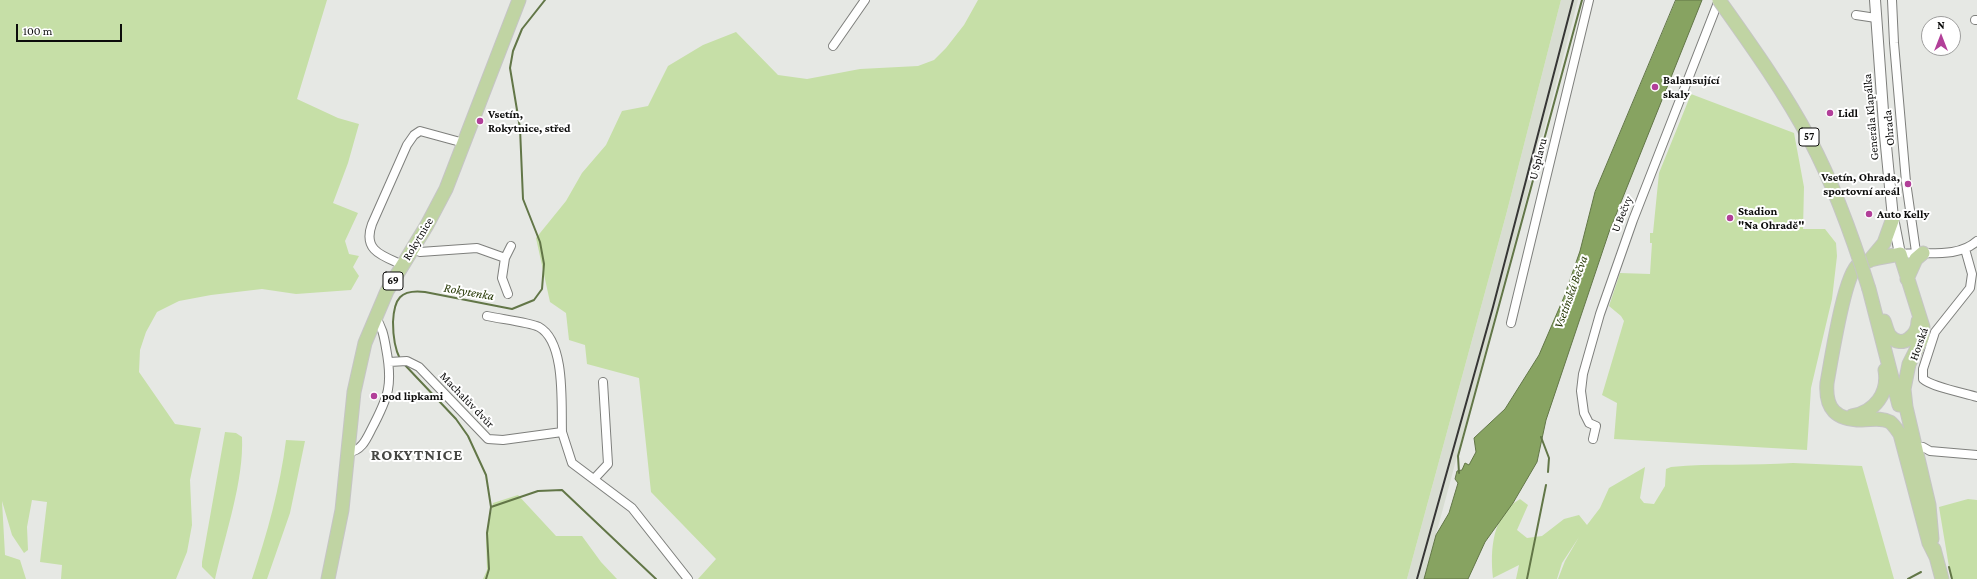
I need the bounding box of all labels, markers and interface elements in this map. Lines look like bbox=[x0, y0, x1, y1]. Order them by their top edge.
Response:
scale bar bbox=[18, 16, 124, 42]
north arrow bbox=[1921, 16, 1961, 56]
text: N bbox=[1937, 19, 1945, 31]
text: 100 m bbox=[23, 24, 52, 38]
place label: Balansující skaly bbox=[1663, 73, 1720, 101]
street label: Generála Klapálka bbox=[1860, 73, 1882, 161]
marker: Balansující skaly bbox=[1650, 82, 1660, 92]
place label: Lidl bbox=[1838, 106, 1858, 120]
place label: Vsetín, Rokytnice, střed bbox=[488, 107, 571, 135]
marker: Lidl bbox=[1825, 108, 1835, 118]
street label: Ohrada bbox=[1880, 109, 1898, 147]
marker: Vsetín, Rokytnice, střed bbox=[475, 116, 485, 126]
road number: 57 bbox=[1799, 128, 1819, 146]
street label: U Splavu bbox=[1526, 137, 1550, 181]
place label: Vsetín, Ohrada, sportovní areál bbox=[1821, 170, 1900, 198]
marker: Vsetín, Ohrada, sportovní areál bbox=[1903, 179, 1913, 189]
street label: U Bečvy bbox=[1608, 194, 1636, 234]
place label: Stadion "Na Ohradě" bbox=[1738, 204, 1804, 232]
place label: Auto Kelly bbox=[1877, 207, 1929, 221]
marker: Auto Kelly bbox=[1864, 209, 1874, 219]
marker: Stadion "Na Ohradě" bbox=[1725, 213, 1735, 223]
street label: Rokytnice bbox=[400, 215, 436, 263]
water label: Vsetínská Bečva bbox=[1551, 254, 1591, 330]
road number: 69 bbox=[383, 272, 403, 290]
water label: Rokytenka bbox=[443, 280, 495, 304]
street label: Horská bbox=[1906, 326, 1932, 362]
street label: Machalův dvůr bbox=[437, 369, 497, 431]
place label: pod lipkami bbox=[382, 389, 443, 403]
marker: pod lipkami bbox=[369, 391, 379, 401]
district label: ROKYTNICE bbox=[371, 445, 463, 465]

